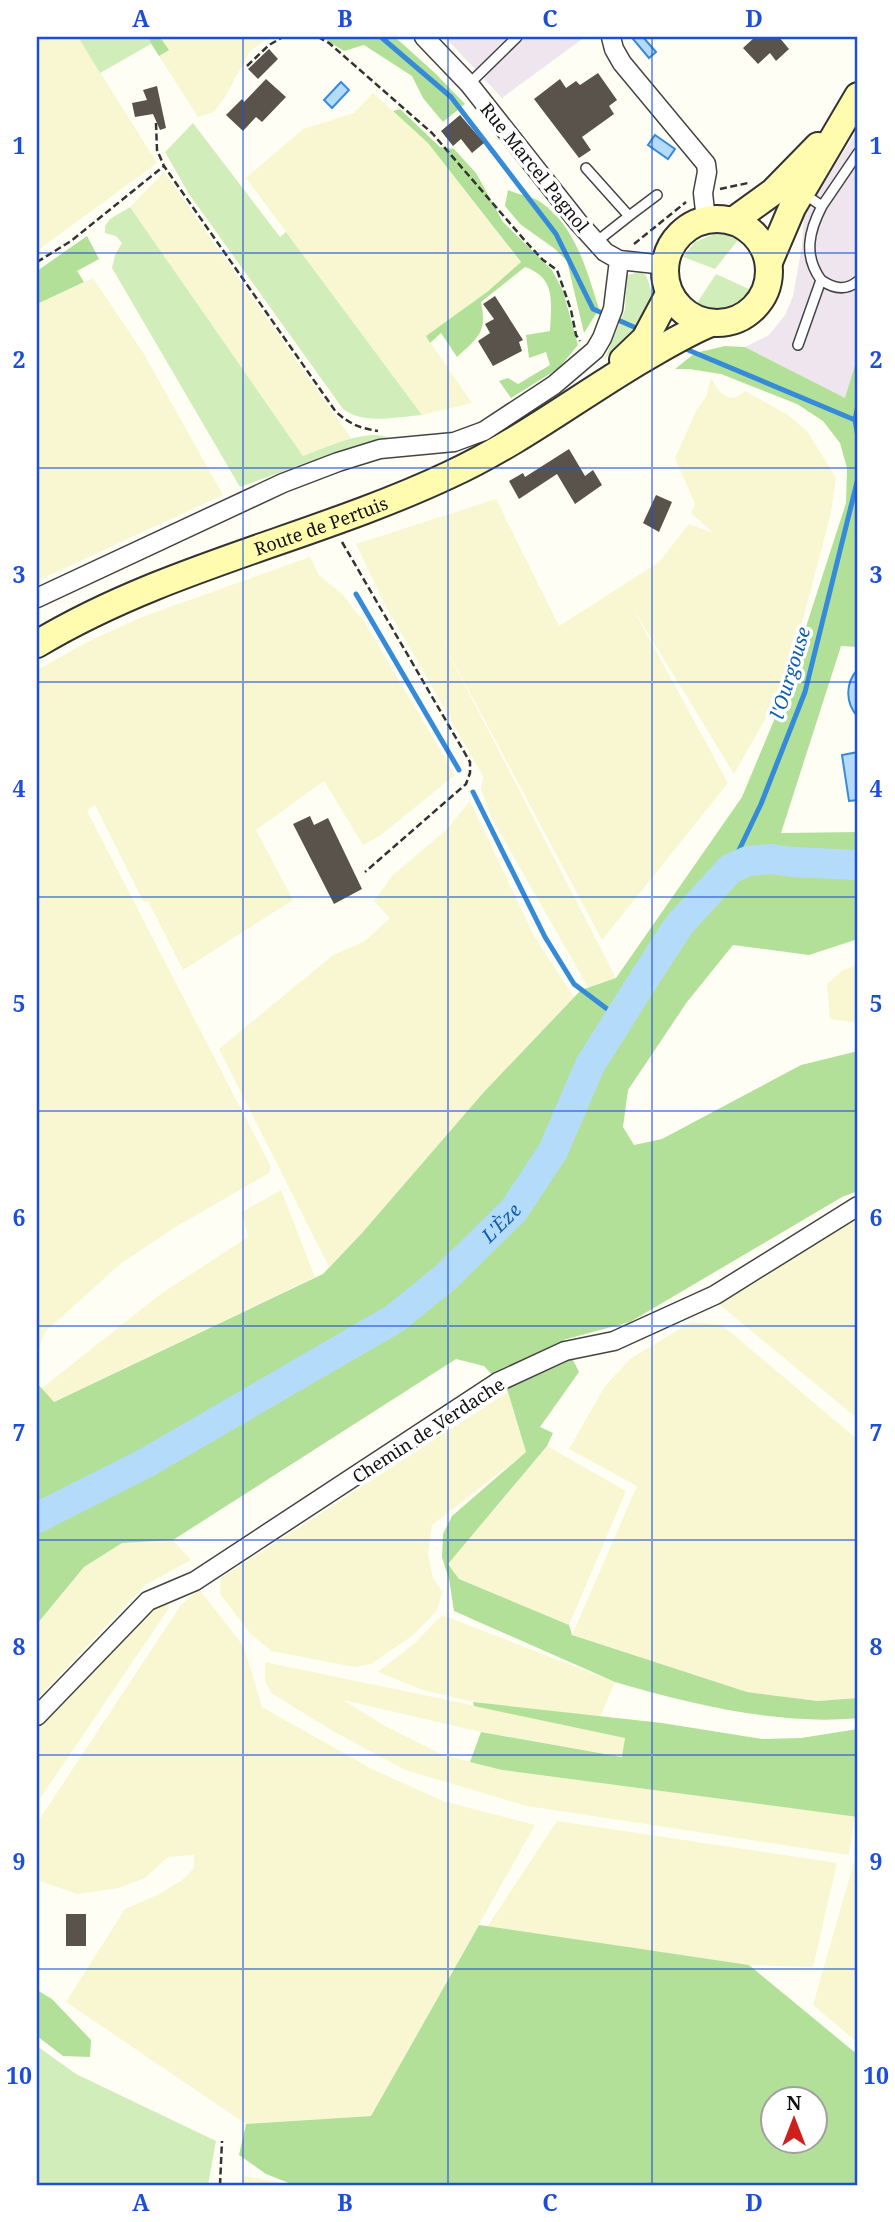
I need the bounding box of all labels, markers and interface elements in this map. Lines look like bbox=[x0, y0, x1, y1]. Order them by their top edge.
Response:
text: A bbox=[132, 2, 150, 34]
text: B bbox=[337, 2, 353, 34]
text: C bbox=[542, 2, 558, 34]
text: D bbox=[745, 2, 763, 34]
street label: Rue Marcel Pagnol bbox=[475, 97, 595, 237]
text: 1 bbox=[13, 129, 26, 161]
text: 1 bbox=[870, 129, 883, 161]
text: 2 bbox=[13, 343, 26, 375]
text: 2 bbox=[870, 343, 883, 375]
street label: Route de Pertuis bbox=[251, 491, 391, 561]
text: 3 bbox=[13, 558, 26, 590]
text: 3 bbox=[870, 558, 883, 590]
water label: l'Ourgouse bbox=[764, 624, 816, 722]
text: 4 bbox=[13, 772, 26, 804]
text: 4 bbox=[870, 772, 883, 804]
text: 5 bbox=[13, 987, 26, 1019]
text: 5 bbox=[870, 987, 883, 1019]
water label: L'Èze bbox=[475, 1199, 527, 1249]
text: 6 bbox=[13, 1201, 26, 1233]
text: 6 bbox=[870, 1201, 883, 1233]
street label: Chemin de Verdache bbox=[347, 1372, 509, 1488]
text: 7 bbox=[13, 1416, 26, 1448]
text: 7 bbox=[870, 1416, 883, 1448]
text: 8 bbox=[13, 1630, 26, 1662]
text: 8 bbox=[870, 1630, 883, 1662]
text: 9 bbox=[13, 1845, 26, 1877]
text: 9 bbox=[870, 1845, 883, 1877]
text: 10 bbox=[6, 2059, 32, 2091]
text: 10 bbox=[863, 2059, 889, 2091]
north arrow bbox=[758, 2086, 828, 2156]
text: N bbox=[787, 2090, 802, 2116]
text: A bbox=[132, 2186, 150, 2218]
text: B bbox=[337, 2186, 353, 2218]
text: C bbox=[542, 2186, 558, 2218]
text: D bbox=[745, 2186, 763, 2218]

